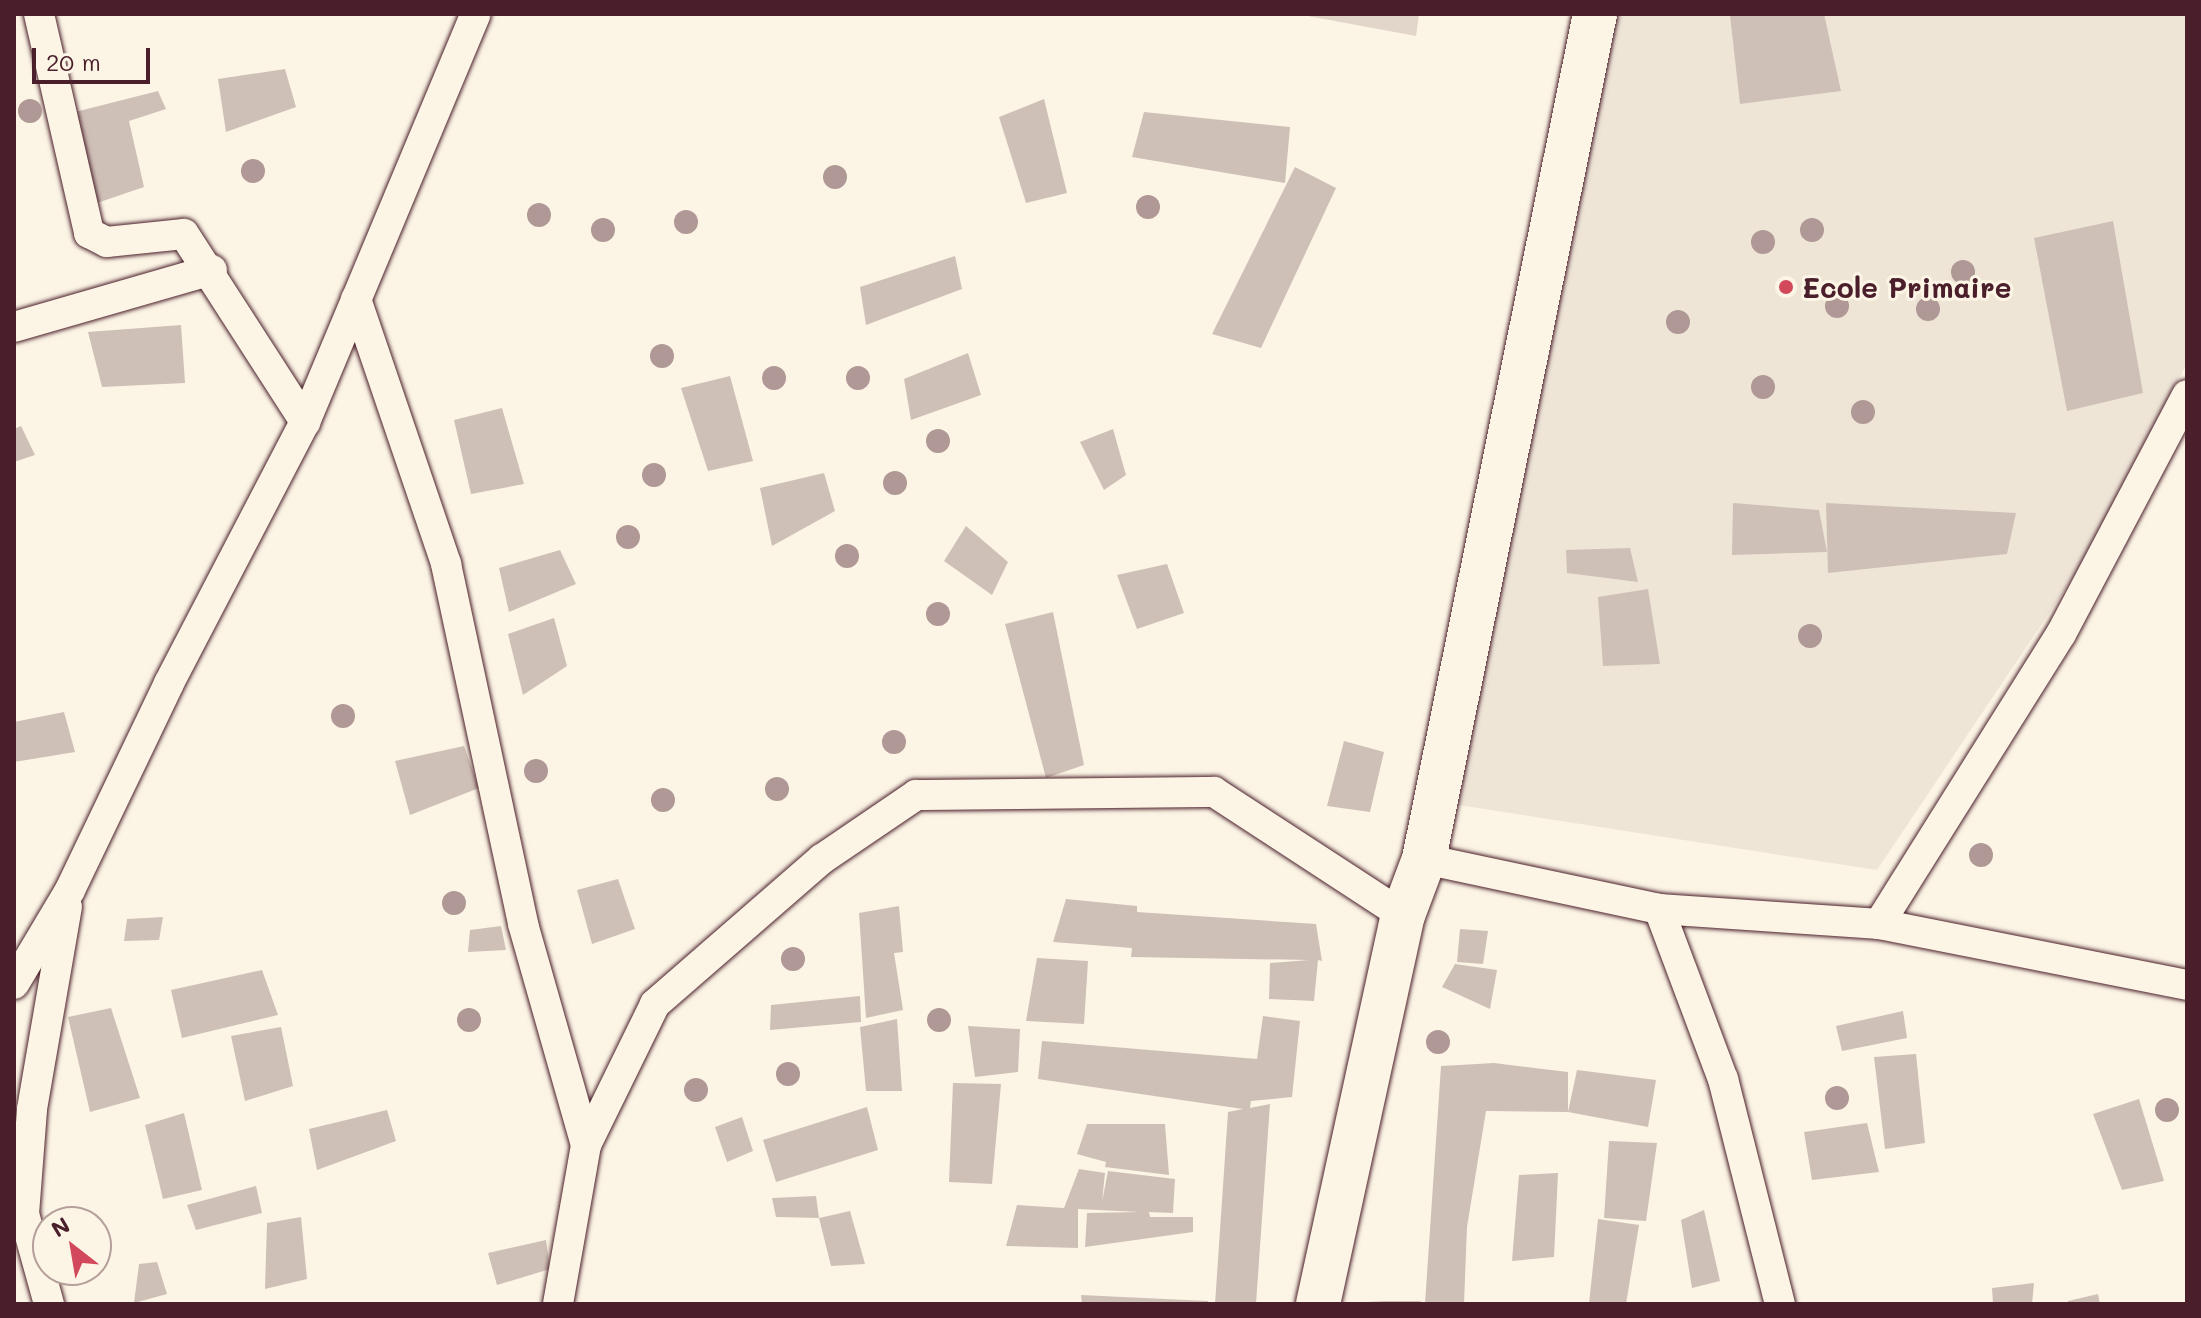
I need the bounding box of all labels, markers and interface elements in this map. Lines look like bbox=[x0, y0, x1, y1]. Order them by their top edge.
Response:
scale bar bbox=[36, 32, 154, 82]
text: 20 m bbox=[46, 46, 101, 77]
place label: Ecole Primaire bbox=[1802, 270, 2011, 304]
marker: Ecole Primaire bbox=[1777, 278, 1795, 296]
north arrow bbox=[32, 1206, 112, 1286]
text: N bbox=[46, 1210, 75, 1243]

